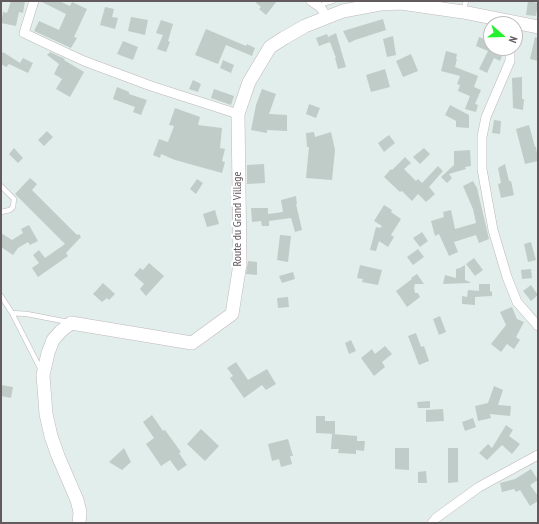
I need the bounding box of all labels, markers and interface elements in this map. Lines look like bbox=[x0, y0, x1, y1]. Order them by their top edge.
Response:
north arrow bbox=[483, 16, 523, 56]
text: N bbox=[506, 35, 521, 45]
street label: Route du Grand Village bbox=[231, 171, 245, 267]

